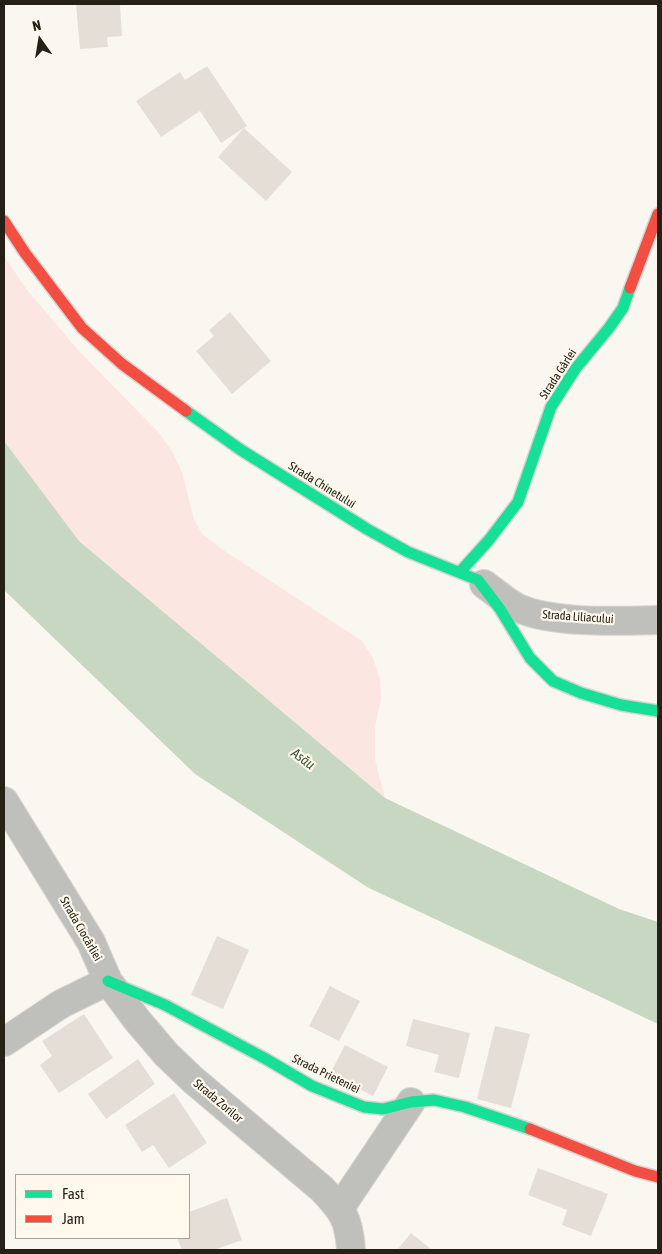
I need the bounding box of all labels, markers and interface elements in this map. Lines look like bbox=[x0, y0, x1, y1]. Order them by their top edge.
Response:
north arrow bbox=[15, 15, 65, 65]
text: N bbox=[31, 17, 42, 34]
street label: Strada Gârlei bbox=[536, 346, 580, 402]
street label: Strada Chinetului bbox=[286, 459, 358, 511]
street label: Strada Liliacului bbox=[542, 607, 614, 627]
water label: Asău bbox=[288, 745, 318, 773]
street label: Strada Ciocârliei bbox=[57, 894, 105, 964]
street label: Strada Prieteniei bbox=[290, 1051, 362, 1097]
street label: Strada Zorilor bbox=[190, 1076, 246, 1126]
legend bbox=[15, 1174, 190, 1239]
text: Fast bbox=[62, 1185, 84, 1202]
text: Jam bbox=[62, 1210, 85, 1227]

